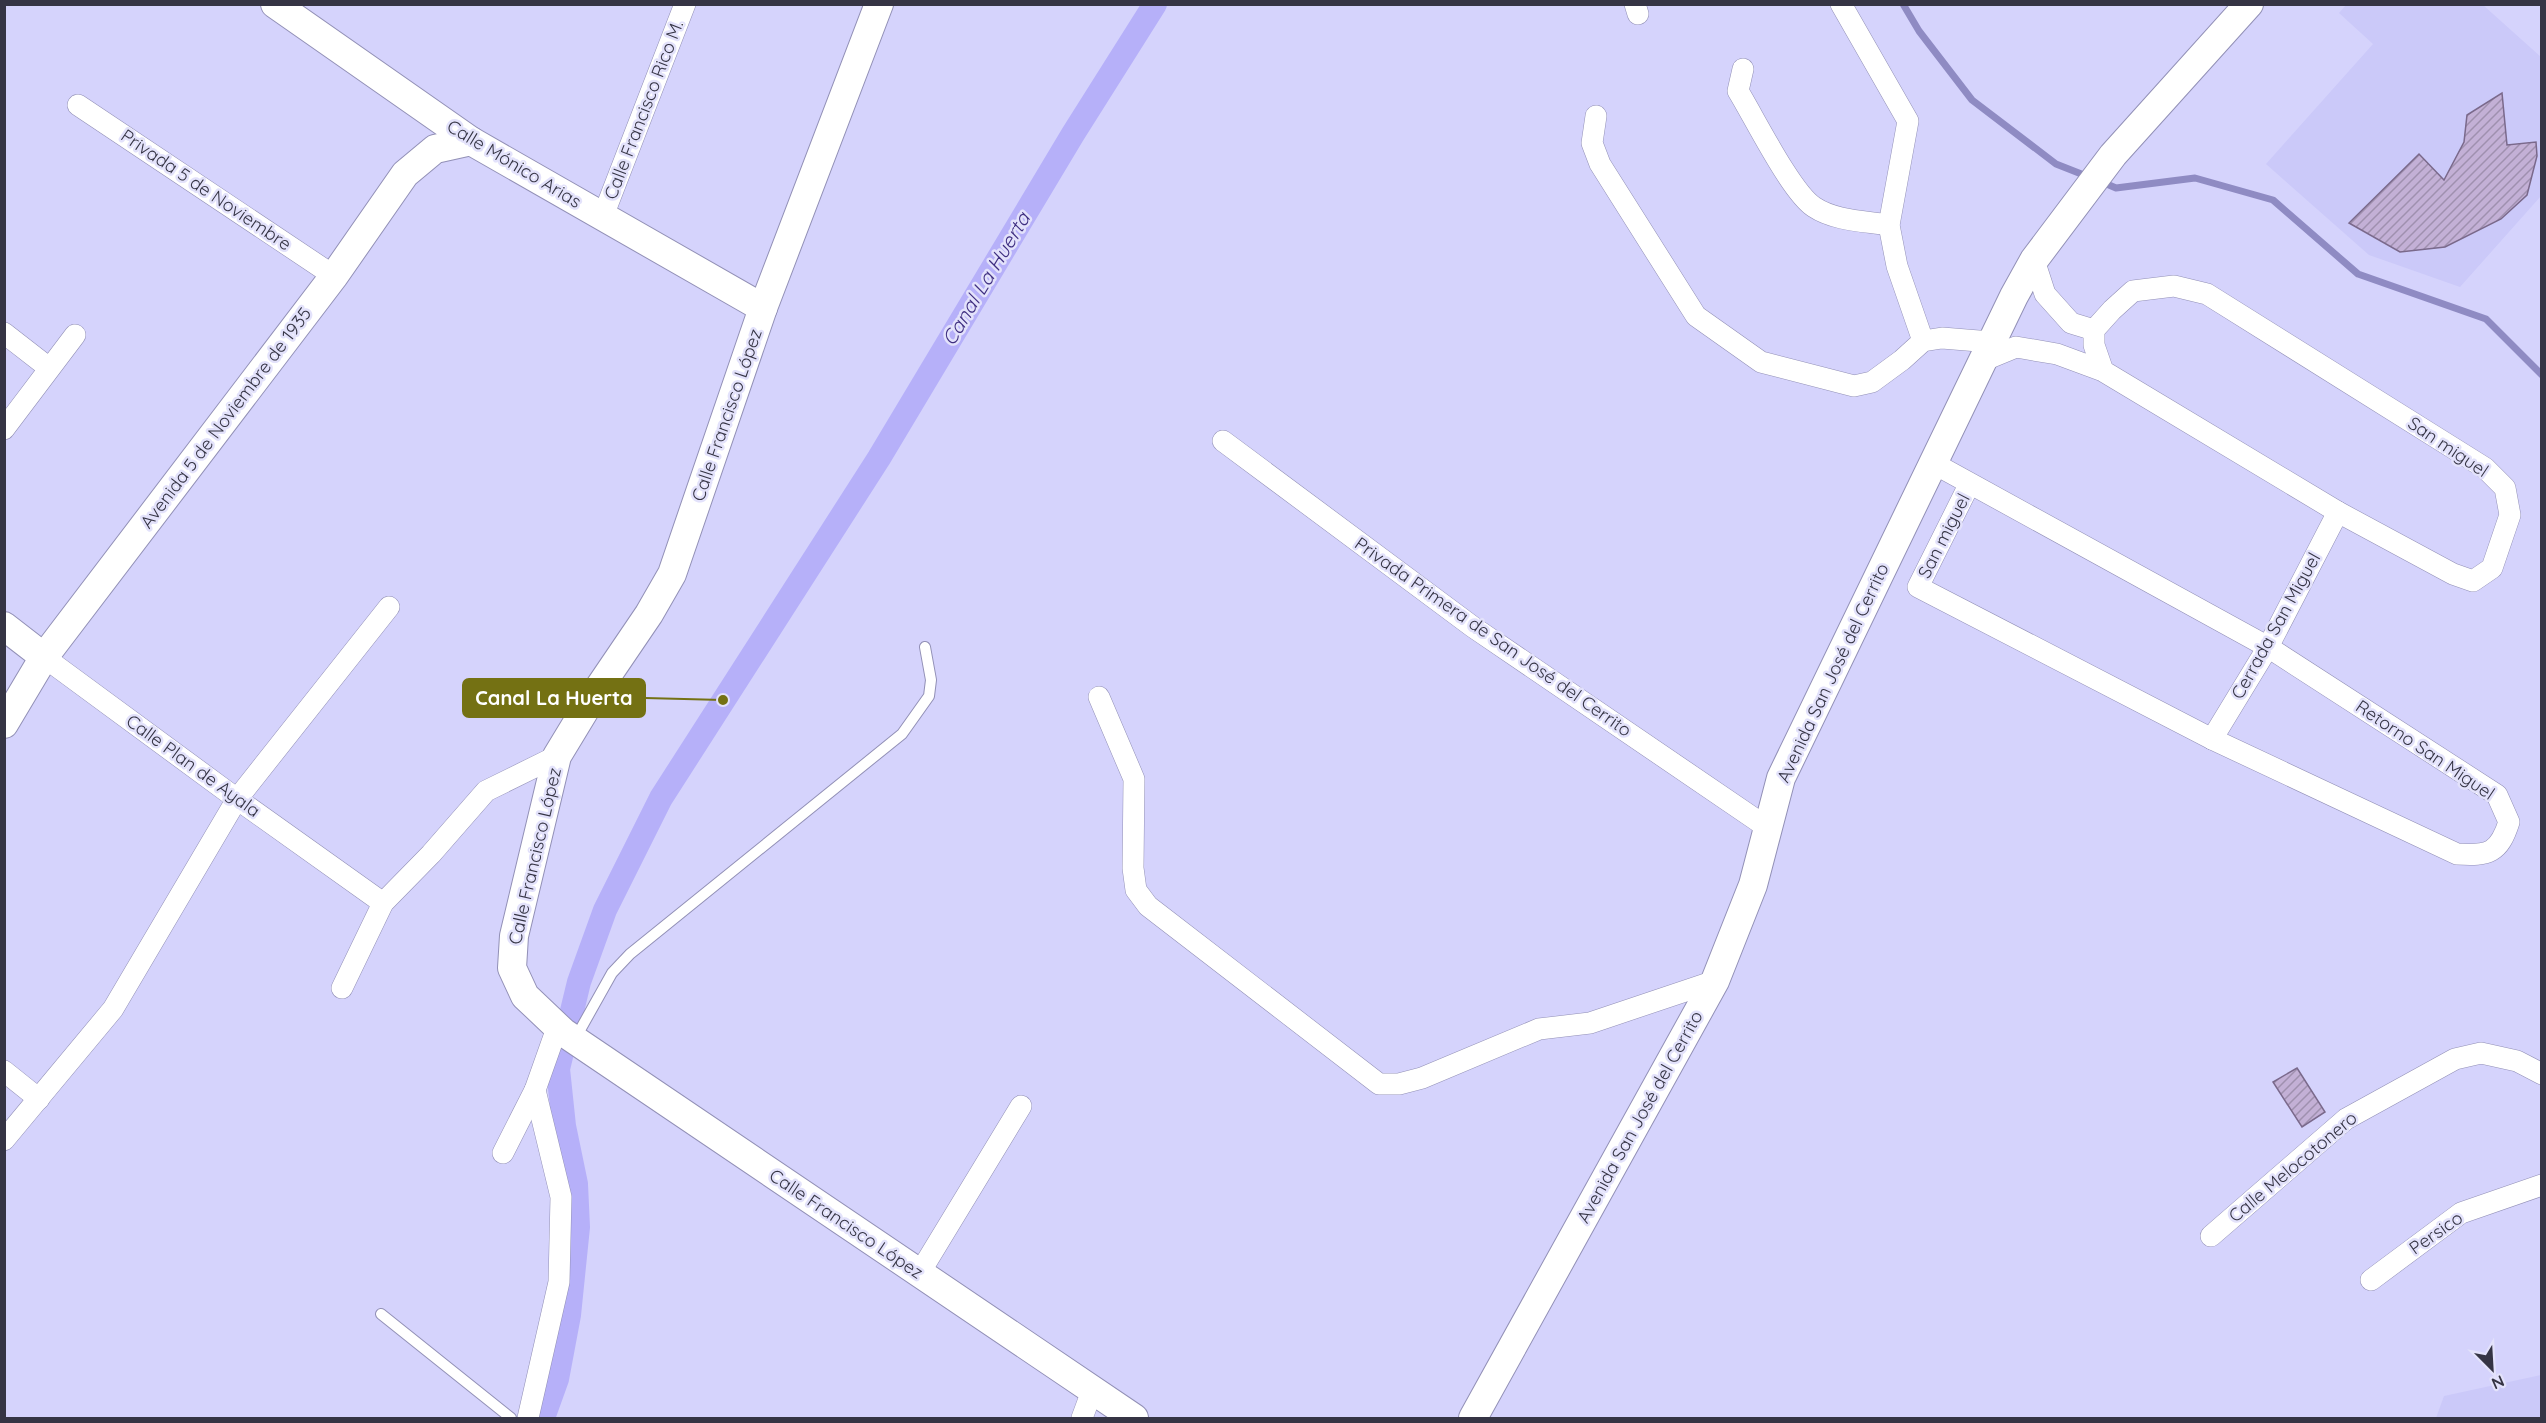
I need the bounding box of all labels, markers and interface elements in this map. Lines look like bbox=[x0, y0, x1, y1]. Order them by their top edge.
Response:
street label: Calle Francisco Rico M. bbox=[599, 17, 688, 203]
street label: Calle Mónico Arias bbox=[443, 114, 586, 213]
street label: Privada 5 de Noviembre bbox=[117, 124, 296, 255]
water label: Canal La Huerta bbox=[936, 206, 1036, 350]
street label: Avenida 5 de Noviembre de 1935 bbox=[135, 303, 316, 533]
street label: Calle Francisco López bbox=[686, 326, 767, 504]
street label: San miguel bbox=[2404, 411, 2493, 482]
street label: San miguel bbox=[1912, 489, 1975, 582]
street label: Privada Primera de San José del Cerrito bbox=[1350, 532, 1636, 741]
street label: Cerrada San Miguel bbox=[2226, 548, 2325, 703]
street label: Avenida San José del Cerrito bbox=[1772, 559, 1894, 786]
callout: Canal La Huerta bbox=[463, 679, 645, 717]
text: Canal La Huerta bbox=[475, 685, 633, 710]
street label: Retorno San Miguel bbox=[2351, 695, 2499, 805]
street label: Calle Plan de Ayala bbox=[122, 709, 265, 822]
street label: Calle Francisco López bbox=[503, 765, 566, 947]
street label: Avenida San José del Cerrito bbox=[1571, 1006, 1708, 1227]
street label: Calle Melocotonero bbox=[2224, 1106, 2362, 1227]
street label: Calle Francisco López bbox=[765, 1164, 928, 1284]
street label: Persico bbox=[2404, 1206, 2467, 1259]
north arrow bbox=[2462, 1339, 2522, 1399]
text: N bbox=[2489, 1371, 2508, 1394]

